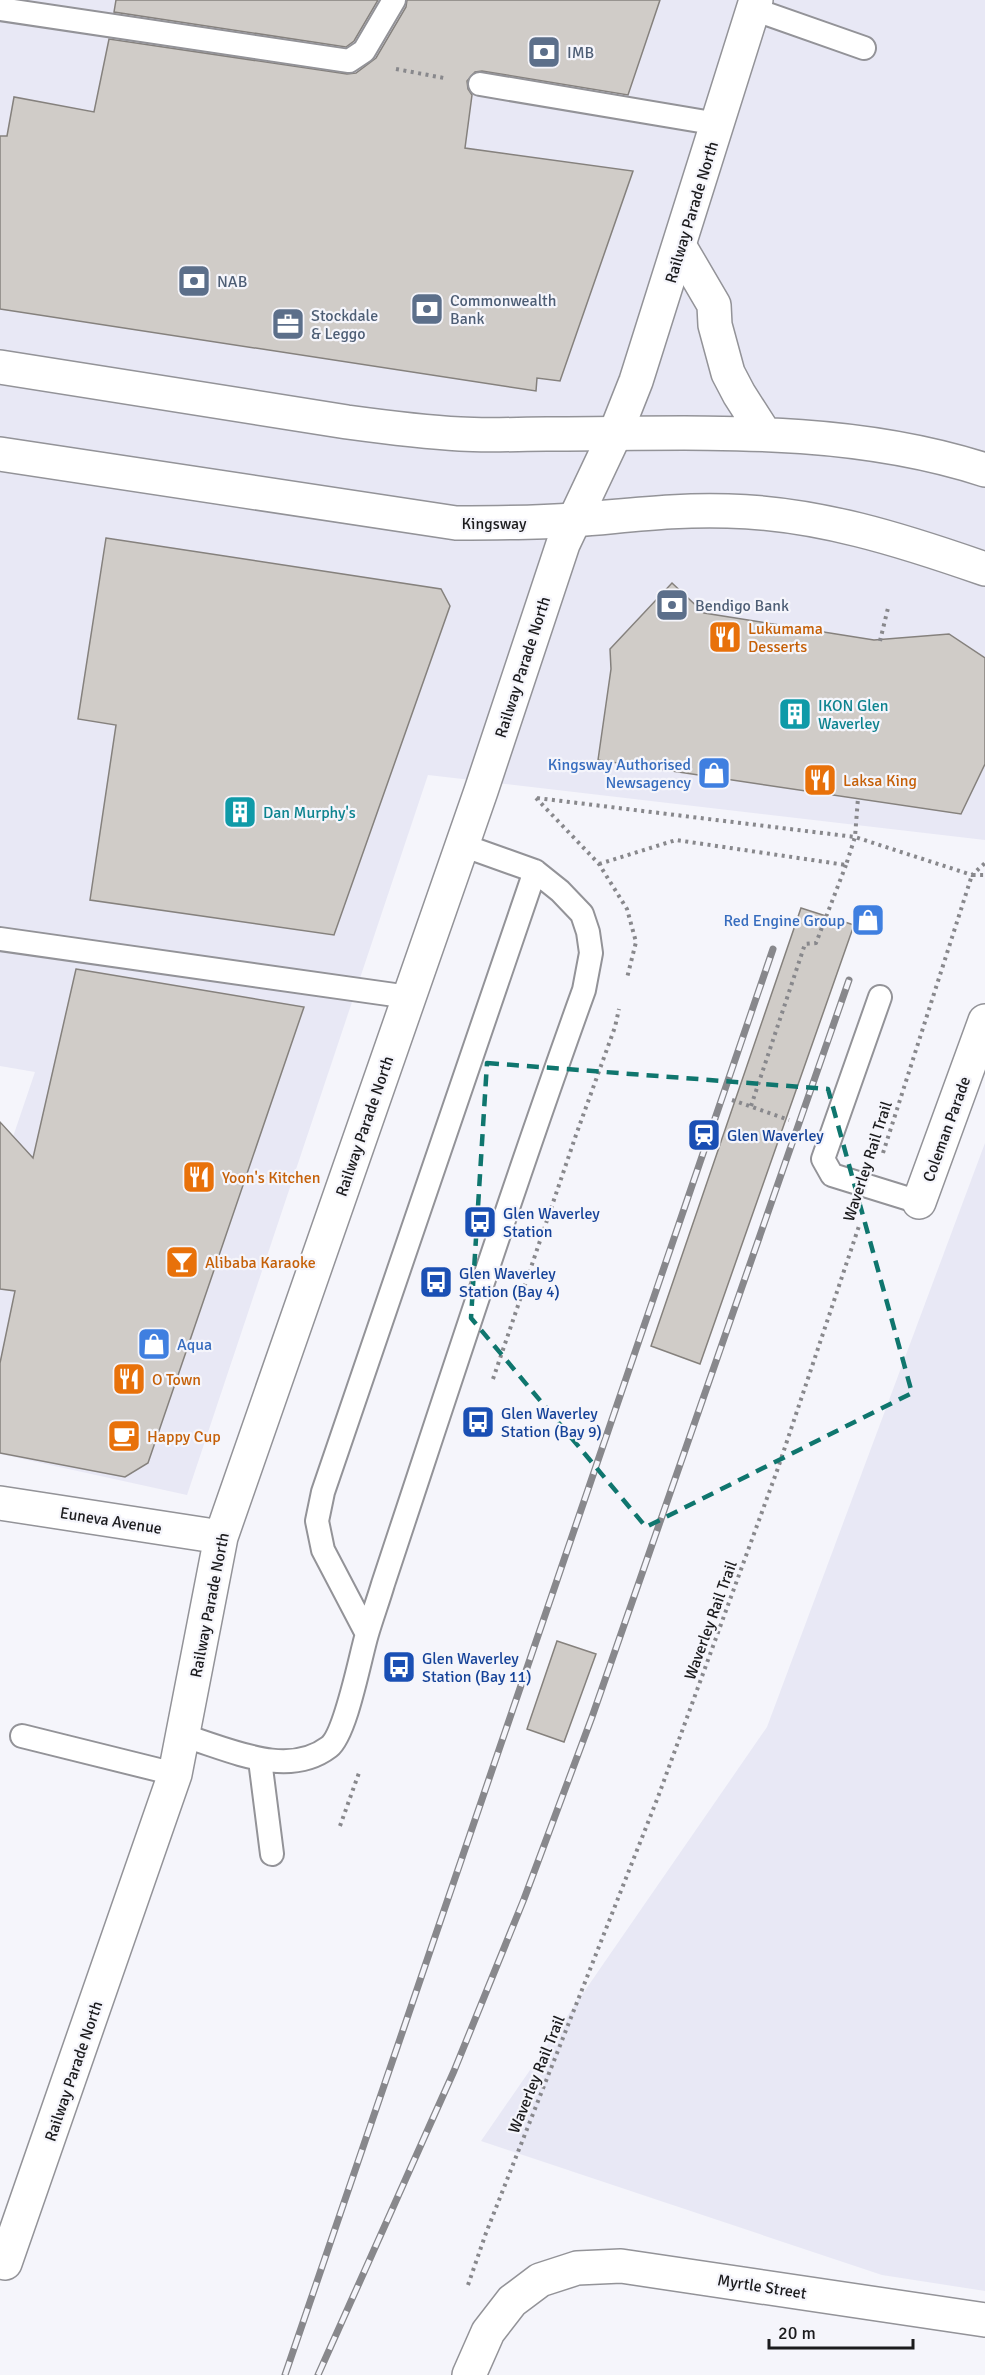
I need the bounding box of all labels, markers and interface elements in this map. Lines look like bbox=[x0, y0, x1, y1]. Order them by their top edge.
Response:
bank icon: IMB bbox=[526, 34, 562, 70]
place label: IMB bbox=[567, 43, 594, 63]
street label: Railway Parade North bbox=[661, 139, 723, 286]
bank icon: NAB bbox=[176, 263, 212, 299]
place label: NAB bbox=[217, 272, 247, 292]
bank icon: Commonwealth Bank bbox=[409, 291, 445, 327]
place label: Commonwealth Bank bbox=[450, 291, 556, 329]
office icon: Stockdale & Leggo bbox=[270, 306, 306, 342]
place label: Stockdale & Leggo bbox=[311, 306, 378, 344]
street label: Kingsway bbox=[462, 514, 527, 534]
bank icon: Bendigo Bank bbox=[654, 587, 690, 623]
street label: Railway Parade North bbox=[491, 594, 555, 740]
place label: Bendigo Bank bbox=[695, 596, 789, 616]
restaurant icon: Lukumama Desserts bbox=[707, 619, 743, 655]
place label: Lukumama Desserts bbox=[748, 619, 823, 657]
building icon: IKON Glen Waverley bbox=[777, 696, 813, 732]
place label: IKON Glen Waverley bbox=[818, 696, 889, 734]
place label: Kingsway Authorised Newsagency bbox=[548, 755, 692, 793]
shop icon: Kingsway Authorised Newsagency bbox=[696, 755, 732, 791]
restaurant icon: Laksa King bbox=[802, 762, 838, 798]
place label: Laksa King bbox=[843, 771, 917, 791]
building icon: Dan Murphy's bbox=[222, 794, 258, 830]
place label: Dan Murphy's bbox=[263, 803, 356, 823]
shop icon: Red Engine Group bbox=[850, 902, 886, 938]
place label: Red Engine Group bbox=[723, 911, 845, 931]
street label: Railway Parade North bbox=[332, 1053, 398, 1199]
street label: Coleman Parade bbox=[919, 1074, 975, 1185]
street label: Waverley Rail Trail bbox=[839, 1098, 897, 1224]
station icon: Glen Waverley bbox=[686, 1117, 722, 1153]
place label: Glen Waverley bbox=[727, 1126, 824, 1146]
restaurant icon: Yoon's Kitchen bbox=[181, 1159, 217, 1195]
place label: Yoon's Kitchen bbox=[222, 1168, 321, 1188]
bus stop icon: Glen Waverley Station bbox=[462, 1204, 498, 1240]
place label: Glen Waverley Station bbox=[503, 1204, 600, 1242]
bar icon: Alibaba Karaoke bbox=[164, 1244, 200, 1280]
place label: Alibaba Karaoke bbox=[205, 1253, 316, 1273]
bus stop icon: Glen Waverley Station (Bay 4) bbox=[418, 1264, 454, 1300]
place label: Glen Waverley Station (Bay 4) bbox=[459, 1264, 560, 1302]
shop icon: Aqua bbox=[136, 1326, 172, 1362]
place label: Aqua bbox=[177, 1335, 212, 1355]
restaurant icon: O Town bbox=[111, 1361, 147, 1397]
place label: O Town bbox=[152, 1370, 201, 1390]
bus stop icon: Glen Waverley Station (Bay 9) bbox=[460, 1404, 496, 1440]
place label: Glen Waverley Station (Bay 9) bbox=[501, 1404, 602, 1442]
cafe icon: Happy Cup bbox=[106, 1418, 142, 1454]
place label: Happy Cup bbox=[147, 1427, 221, 1447]
street label: Euneva Avenue bbox=[58, 1503, 163, 1539]
street label: Railway Parade North bbox=[186, 1531, 234, 1679]
street label: Waverley Rail Trail bbox=[680, 1558, 742, 1683]
bus stop icon: Glen Waverley Station (Bay 11) bbox=[381, 1649, 417, 1685]
place label: Glen Waverley Station (Bay 11) bbox=[422, 1649, 532, 1687]
street label: Railway Parade North bbox=[41, 1998, 107, 2144]
street label: Waverley Rail Trail bbox=[504, 2012, 570, 2136]
street label: Myrtle Street bbox=[716, 2270, 808, 2304]
scale bar bbox=[769, 2312, 913, 2350]
text: 20 m bbox=[778, 2322, 816, 2344]

